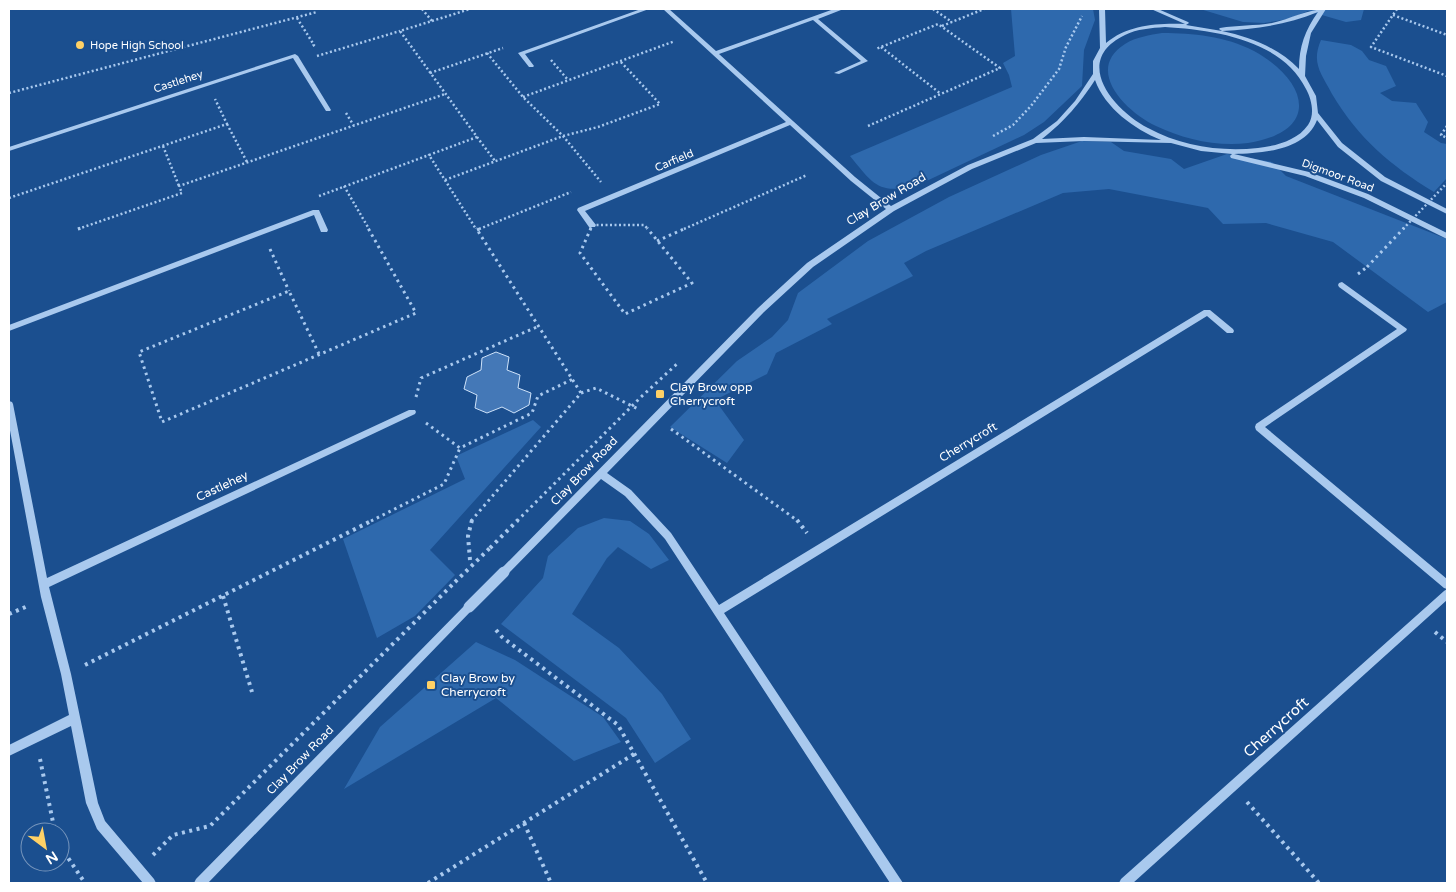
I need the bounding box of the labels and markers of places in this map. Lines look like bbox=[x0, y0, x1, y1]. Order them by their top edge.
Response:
marker: Hope High School bbox=[74, 39, 86, 51]
place label: Hope High School bbox=[90, 39, 184, 52]
place label: Clay Brow opp Cherrycroft bbox=[670, 380, 752, 408]
marker: Clay Brow opp Cherrycroft bbox=[654, 388, 666, 400]
place label: Clay Brow by Cherrycroft bbox=[441, 671, 516, 699]
marker: Clay Brow by Cherrycroft bbox=[425, 679, 437, 691]

